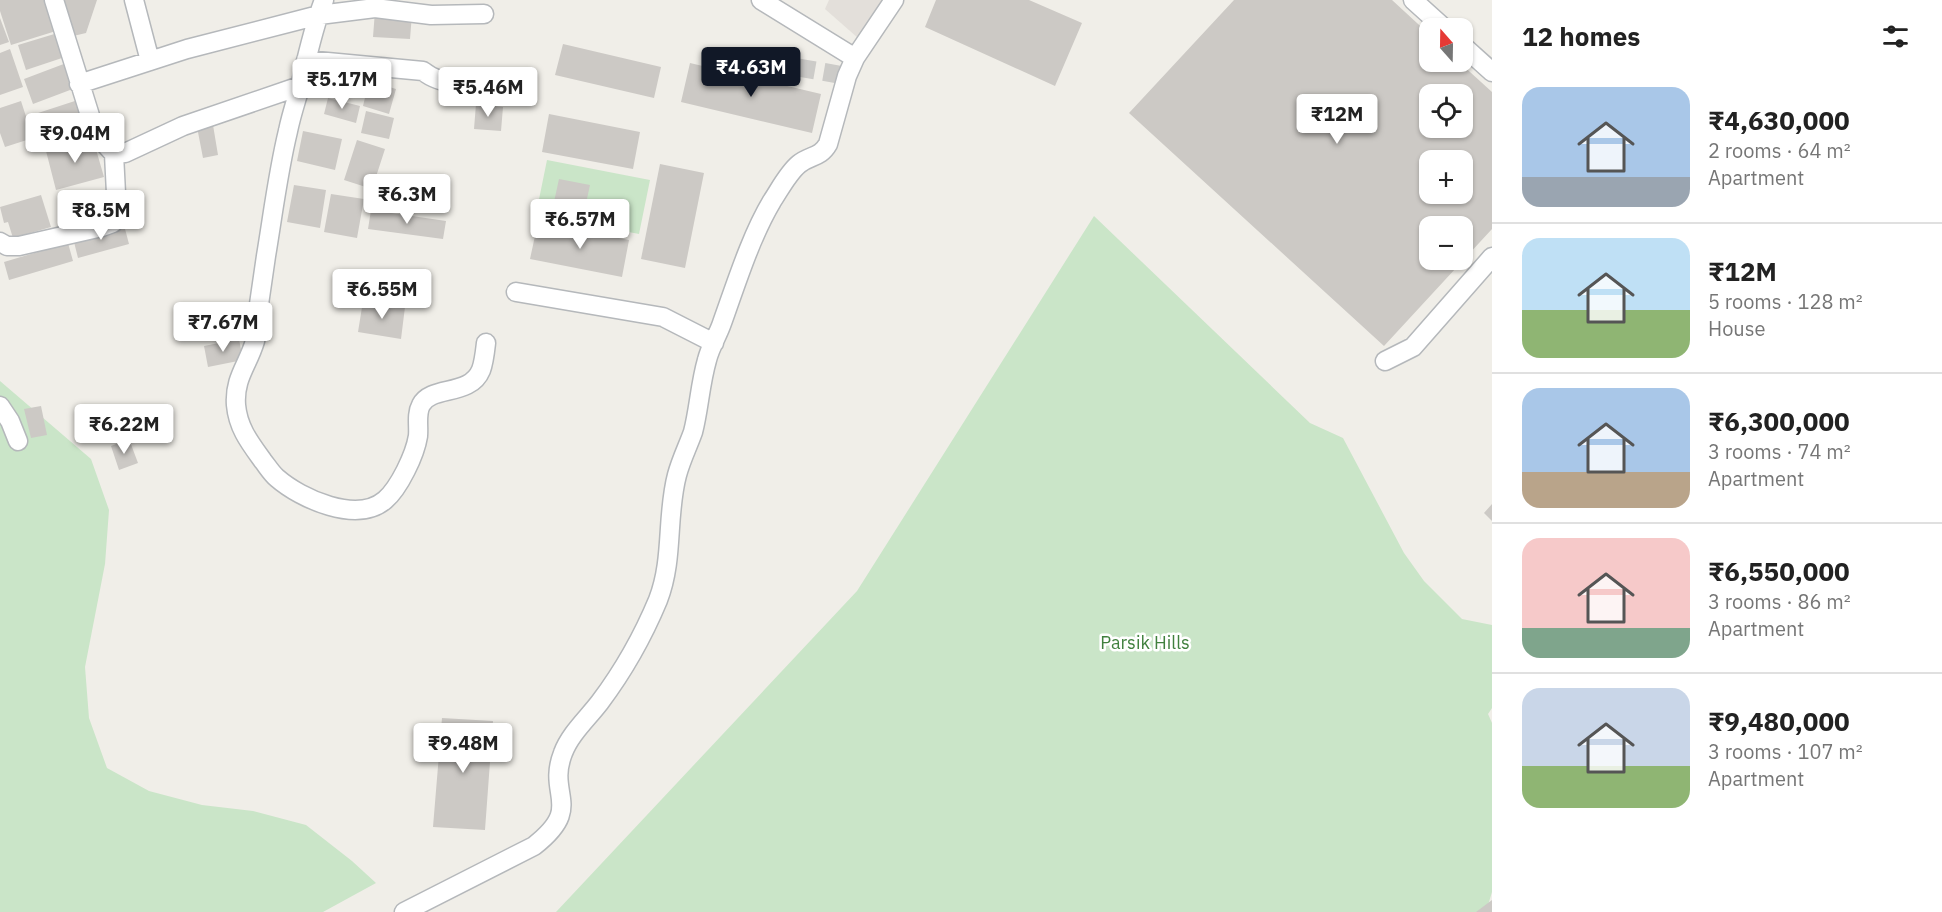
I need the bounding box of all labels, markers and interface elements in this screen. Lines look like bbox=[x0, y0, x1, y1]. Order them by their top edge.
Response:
north arrow bbox=[1419, 18, 1473, 72]
map controls bbox=[1419, 18, 1473, 270]
text: 12 homes bbox=[1522, 19, 1640, 53]
icon: filters bbox=[1879, 20, 1912, 53]
pin: ₹4.63M bbox=[702, 47, 800, 98]
text: ₹4.63M bbox=[715, 53, 787, 80]
pin: ₹5.17M bbox=[293, 59, 391, 110]
text: ₹5.17M bbox=[306, 65, 378, 92]
pin: ₹5.46M bbox=[439, 67, 537, 118]
text: ₹5.46M bbox=[452, 73, 524, 100]
button: locate bbox=[1419, 84, 1473, 138]
pin: ₹12M bbox=[1301, 94, 1373, 145]
text: ₹12M bbox=[1311, 100, 1363, 127]
text: ₹4,630,000 bbox=[1708, 103, 1850, 137]
icon: home bbox=[1570, 111, 1642, 183]
pin: ₹9.04M bbox=[26, 113, 124, 164]
text: ₹9.04M bbox=[39, 119, 111, 146]
text: 2 rooms · 64 m² bbox=[1708, 137, 1851, 164]
button: + bbox=[1419, 150, 1473, 204]
text: Apartment bbox=[1708, 164, 1804, 191]
pin: ₹6.3M bbox=[365, 174, 449, 225]
text: ₹6.3M bbox=[377, 180, 437, 207]
pin: ₹8.5M bbox=[59, 190, 143, 241]
text: ₹8.5M bbox=[71, 196, 131, 223]
pin: ₹6.57M bbox=[531, 199, 629, 250]
text: ₹6.57M bbox=[544, 205, 616, 232]
button: − bbox=[1419, 216, 1473, 270]
text: ₹12M bbox=[1708, 254, 1777, 288]
icon: home bbox=[1570, 262, 1642, 334]
pin: ₹6.55M bbox=[333, 269, 431, 320]
text: ₹6.55M bbox=[346, 275, 418, 302]
text: 5 rooms · 128 m² bbox=[1708, 288, 1863, 315]
pin: ₹7.67M bbox=[174, 302, 272, 353]
text: ₹7.67M bbox=[187, 308, 259, 335]
text: House bbox=[1708, 315, 1765, 342]
pin: ₹6.22M bbox=[75, 404, 173, 455]
text: ₹6,300,000 bbox=[1708, 404, 1850, 438]
text: ₹6.22M bbox=[88, 410, 160, 437]
icon: home bbox=[1570, 412, 1642, 484]
text: 3 rooms · 74 m² bbox=[1708, 438, 1851, 465]
text: Apartment bbox=[1708, 465, 1804, 492]
text: ₹6,550,000 bbox=[1708, 554, 1850, 588]
icon: home bbox=[1570, 562, 1642, 634]
text: 3 rooms · 86 m² bbox=[1708, 588, 1851, 615]
text: Apartment bbox=[1708, 615, 1804, 642]
park label: Parsik Hills bbox=[1100, 631, 1190, 654]
text: ₹9,480,000 bbox=[1708, 704, 1850, 738]
icon: home bbox=[1570, 712, 1642, 784]
pin: ₹9.48M bbox=[414, 723, 512, 774]
text: ₹9.48M bbox=[427, 729, 499, 756]
text: 3 rooms · 107 m² bbox=[1708, 738, 1863, 765]
text: Apartment bbox=[1708, 765, 1804, 792]

